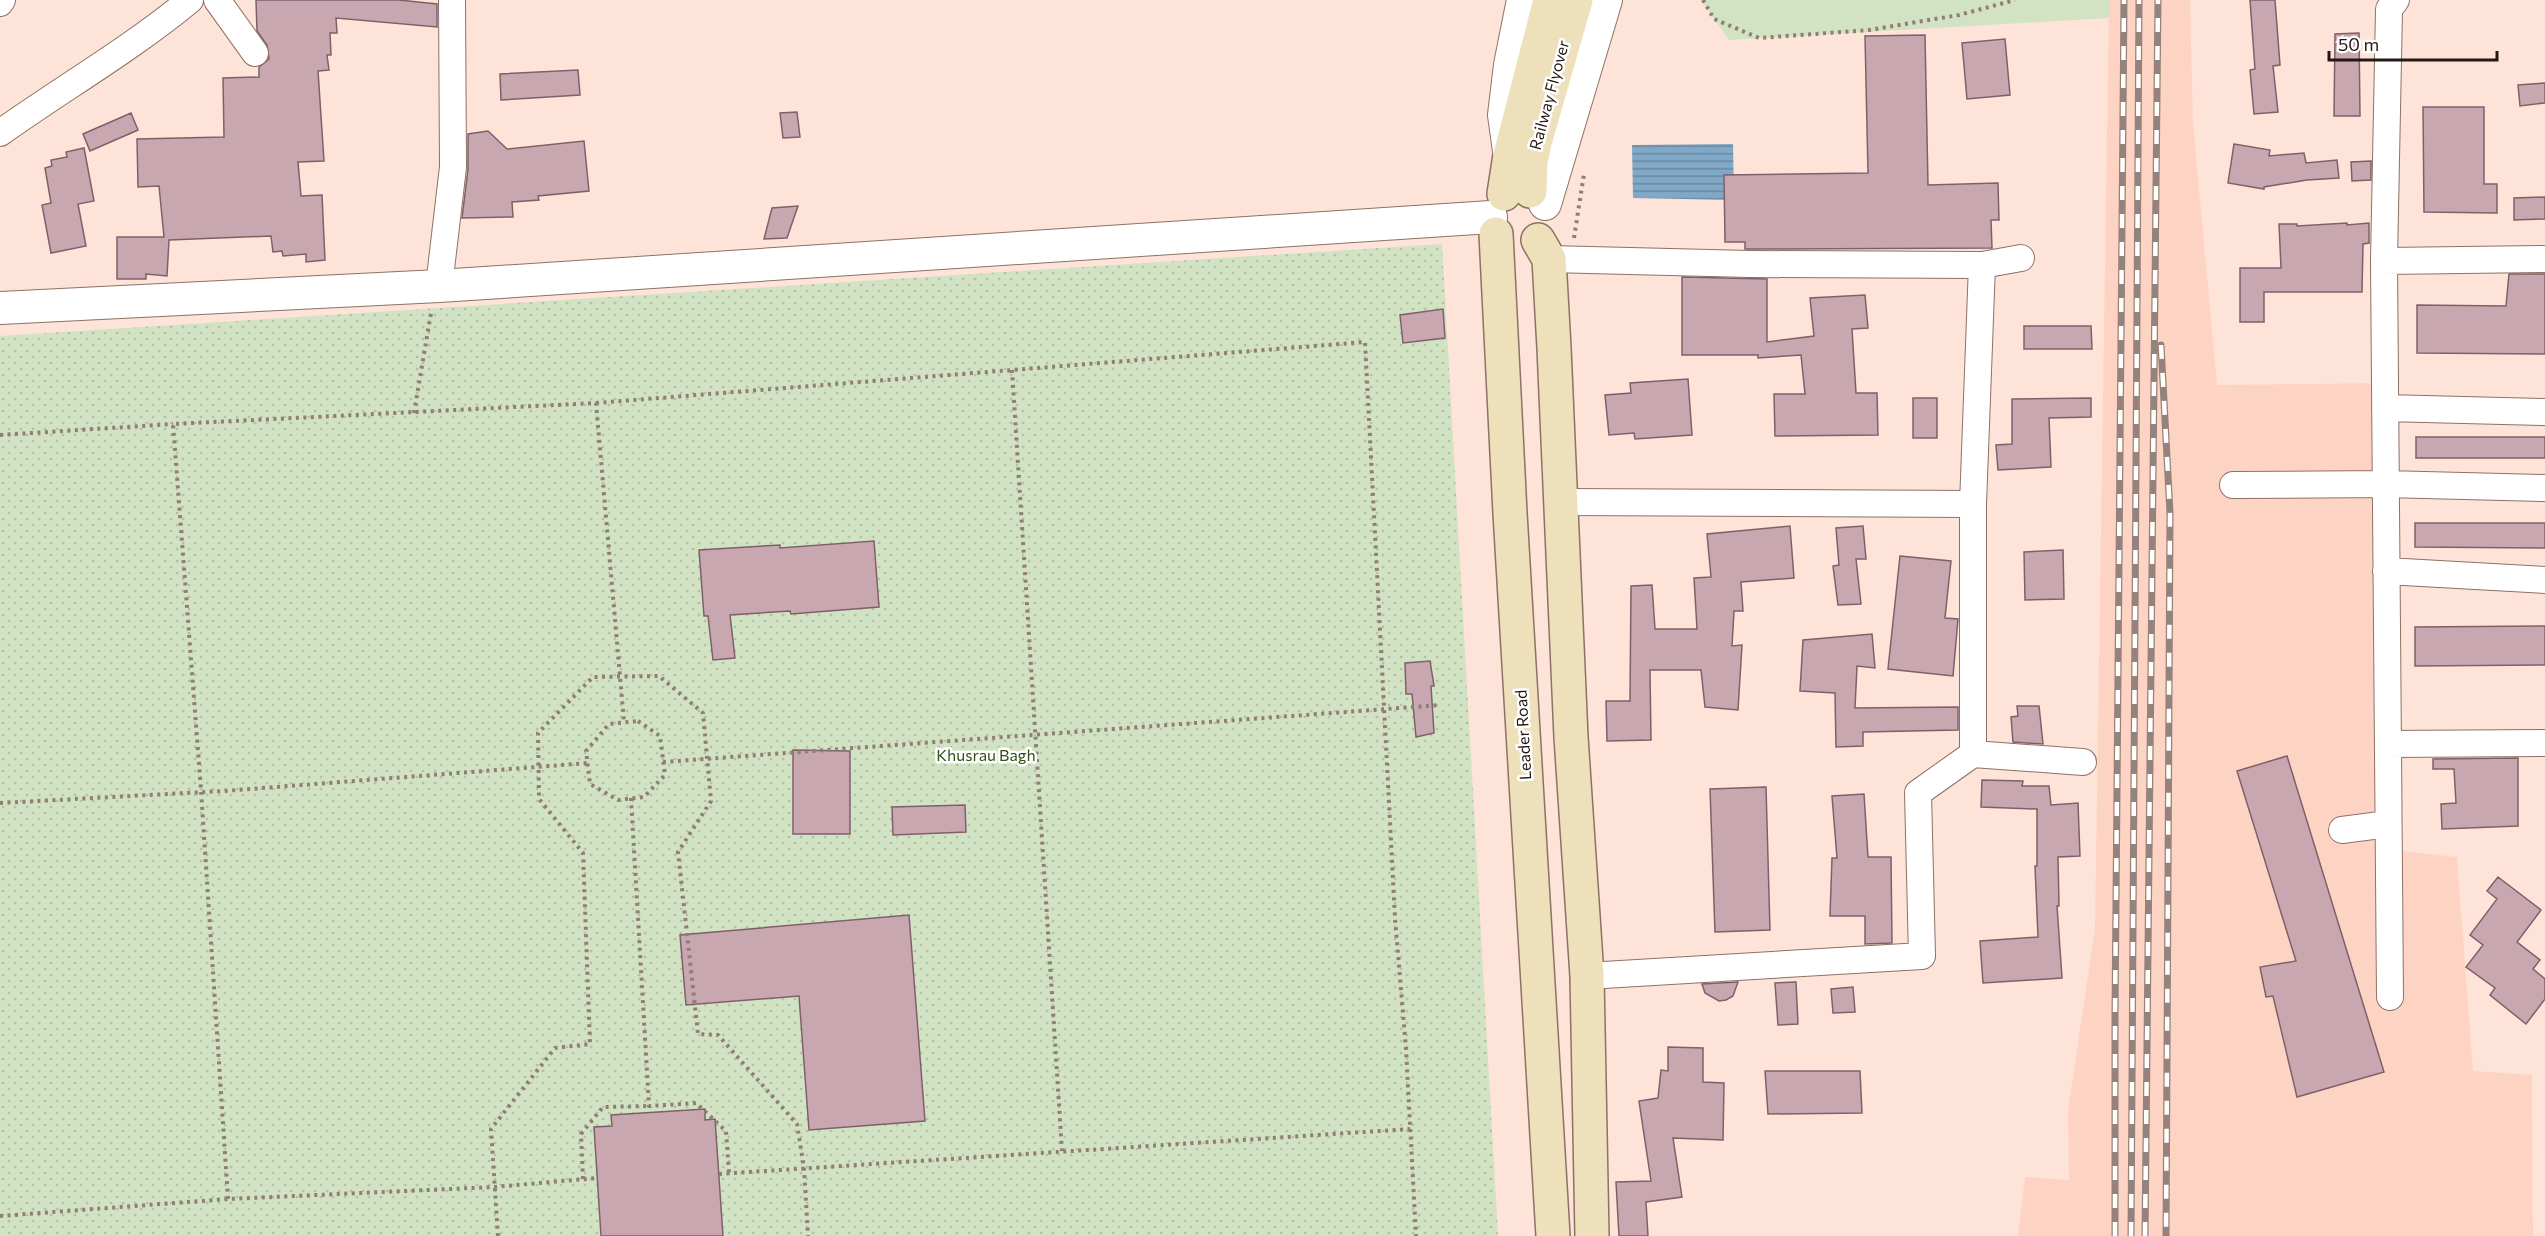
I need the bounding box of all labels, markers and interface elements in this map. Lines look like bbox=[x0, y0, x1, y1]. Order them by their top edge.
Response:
scale bar bbox=[2329, 24, 2497, 62]
text: 50 m bbox=[2338, 33, 2379, 55]
street label: Railway Flyover bbox=[1525, 37, 1572, 152]
street label: Leader Road bbox=[1511, 689, 1534, 781]
park label: Khusrau Bagh bbox=[936, 745, 1036, 764]

